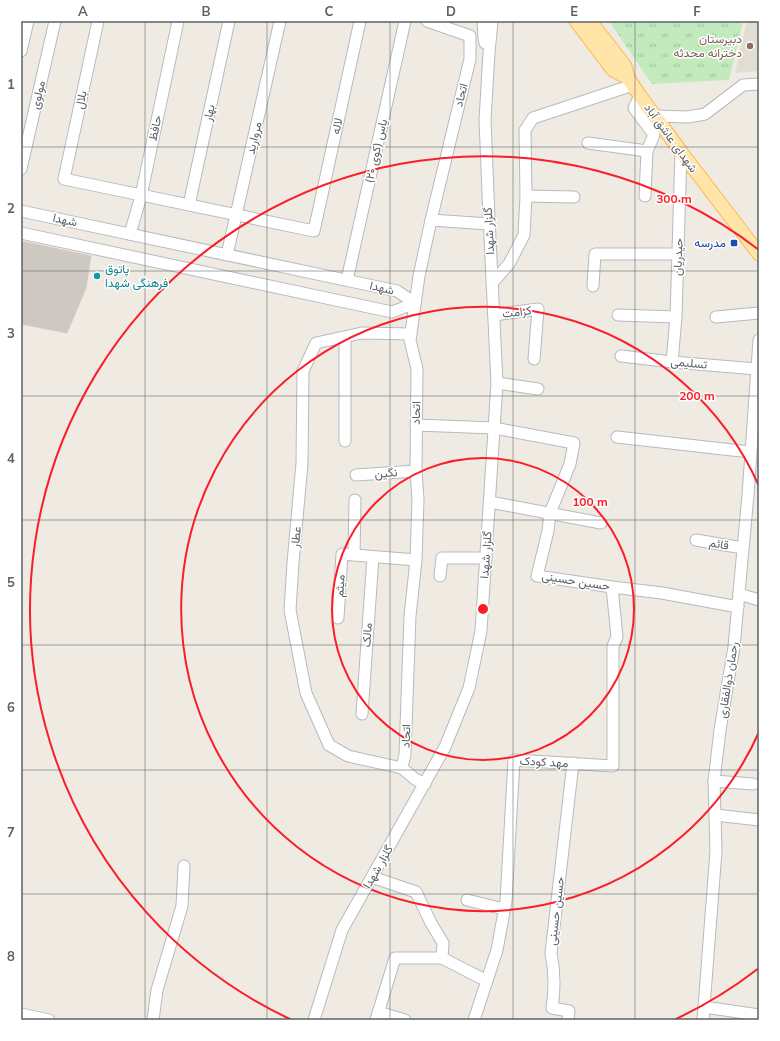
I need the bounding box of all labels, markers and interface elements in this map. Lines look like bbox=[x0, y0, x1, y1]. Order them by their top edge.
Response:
text: A bbox=[78, 3, 88, 19]
text: B bbox=[202, 3, 211, 19]
text: C bbox=[325, 3, 334, 19]
text: D bbox=[446, 3, 456, 19]
text: E bbox=[570, 3, 578, 19]
text: F bbox=[693, 3, 701, 19]
place label: دبیرستان دخترانه محدثه bbox=[673, 31, 742, 61]
marker: دبیرستان دخترانه محدثه bbox=[745, 41, 755, 51]
text: 1 bbox=[7, 76, 15, 92]
street label: مولوی bbox=[27, 79, 49, 111]
street label: اتحاد bbox=[450, 82, 471, 108]
street label: بلال bbox=[71, 89, 91, 111]
street label: شهدای عاشق آباد bbox=[641, 100, 701, 176]
street label: بهار bbox=[199, 103, 219, 124]
street label: حافظ bbox=[144, 114, 165, 142]
street label: لاله bbox=[327, 116, 346, 136]
street label: یاس (کوی ۲۰) bbox=[361, 117, 391, 185]
street label: مروارید bbox=[242, 120, 266, 156]
text: 300 m bbox=[656, 191, 692, 206]
text: 2 bbox=[7, 200, 15, 216]
street label: گلزار شهدا bbox=[480, 207, 498, 255]
street label: شهدا bbox=[51, 210, 79, 230]
place label: مدرسه bbox=[694, 235, 726, 251]
street label: حیدریان bbox=[669, 238, 687, 276]
marker: مدرسه bbox=[729, 238, 739, 248]
place label: پاتوق فرهنگی شهدا bbox=[105, 261, 168, 291]
marker: پاتوق فرهنگی شهدا bbox=[92, 271, 102, 281]
street label: شهدا bbox=[368, 277, 396, 299]
street label: کرامت bbox=[501, 302, 533, 322]
text: 3 bbox=[7, 325, 15, 341]
street label: تسلیمی bbox=[670, 353, 708, 373]
text: 200 m bbox=[679, 388, 715, 403]
street label: اتحاد bbox=[408, 401, 423, 425]
text: 4 bbox=[7, 450, 15, 466]
street label: نگین bbox=[374, 464, 398, 482]
text: 100 m bbox=[572, 494, 608, 509]
street label: عطار bbox=[287, 525, 305, 550]
street label: گلزار شهدا bbox=[476, 531, 496, 579]
street label: قائم bbox=[708, 534, 730, 554]
street label: حسین حسینی bbox=[541, 568, 611, 594]
text: 5 bbox=[7, 574, 15, 590]
street label: میثم bbox=[331, 574, 349, 598]
centre of rings bbox=[476, 602, 490, 616]
street label: مالک bbox=[358, 622, 375, 648]
street label: رحمان ذوالفقاری bbox=[714, 640, 742, 720]
text: 6 bbox=[7, 699, 15, 715]
street label: اتحاد bbox=[398, 724, 413, 748]
street label: مهد کودک bbox=[519, 753, 569, 771]
text: 7 bbox=[7, 824, 15, 840]
street label: گلزار شهدا bbox=[359, 842, 397, 892]
street label: حسین حسینی bbox=[544, 876, 568, 946]
text: 8 bbox=[7, 948, 15, 964]

